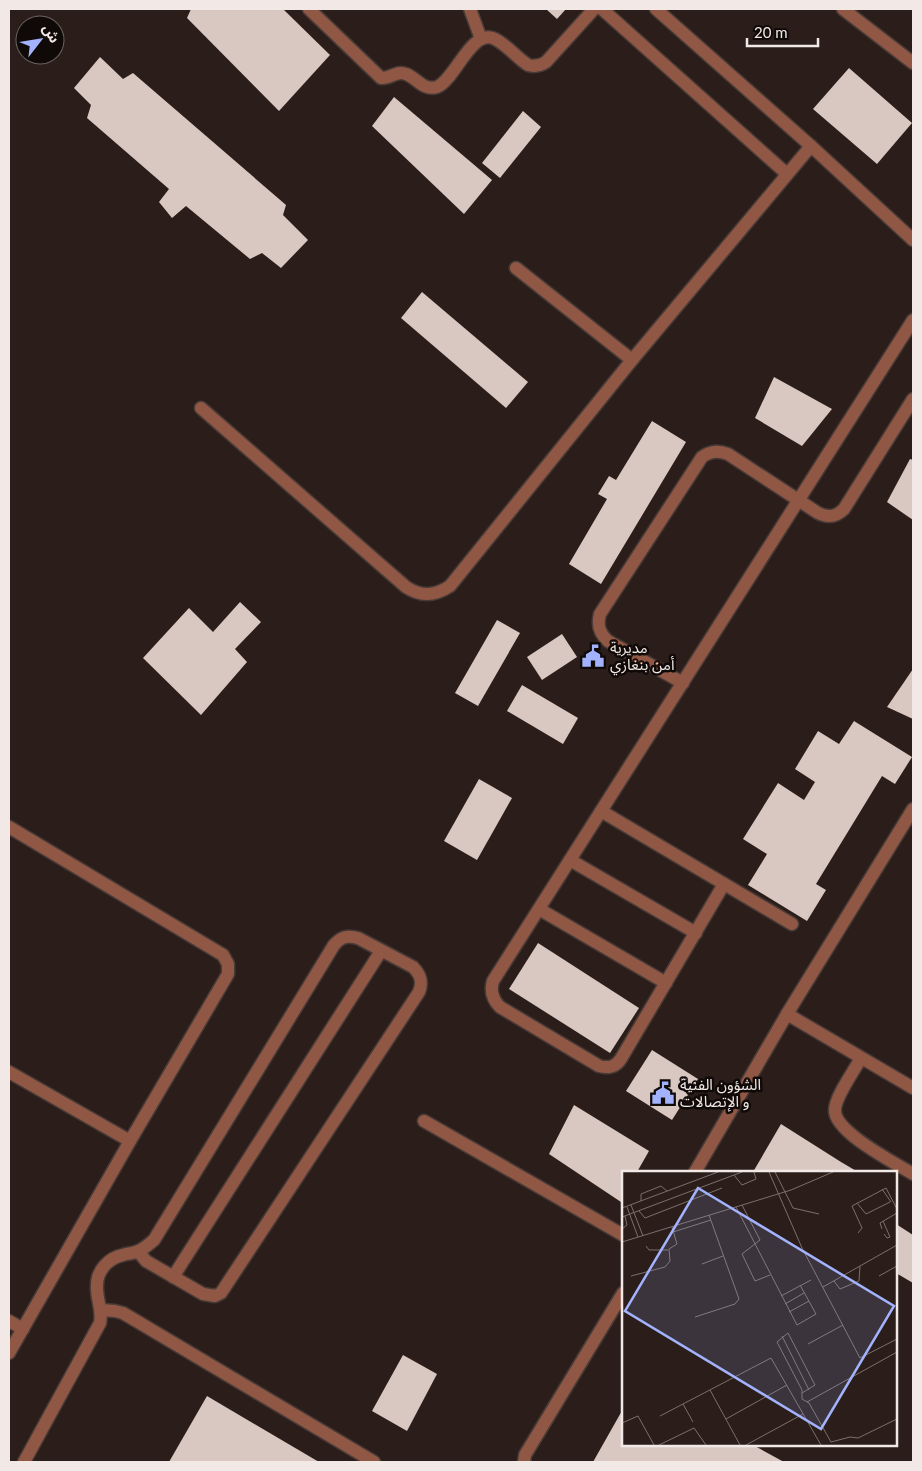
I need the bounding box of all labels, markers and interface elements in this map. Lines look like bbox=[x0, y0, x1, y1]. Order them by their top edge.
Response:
north arrow bbox=[15, 15, 65, 65]
scale bar bbox=[747, 15, 818, 47]
text: ش bbox=[39, 20, 64, 46]
text: 20 m bbox=[754, 23, 788, 41]
place label: مديرية أمن بنغازي bbox=[610, 638, 675, 676]
public building icon: مديرية أمن بنغازي bbox=[580, 643, 606, 669]
place label: الشؤون الفنية و الإتصالات bbox=[680, 1075, 761, 1112]
public building icon: الشؤون الفنية و الإتصالات bbox=[650, 1080, 676, 1106]
inset map bbox=[622, 1171, 897, 1446]

